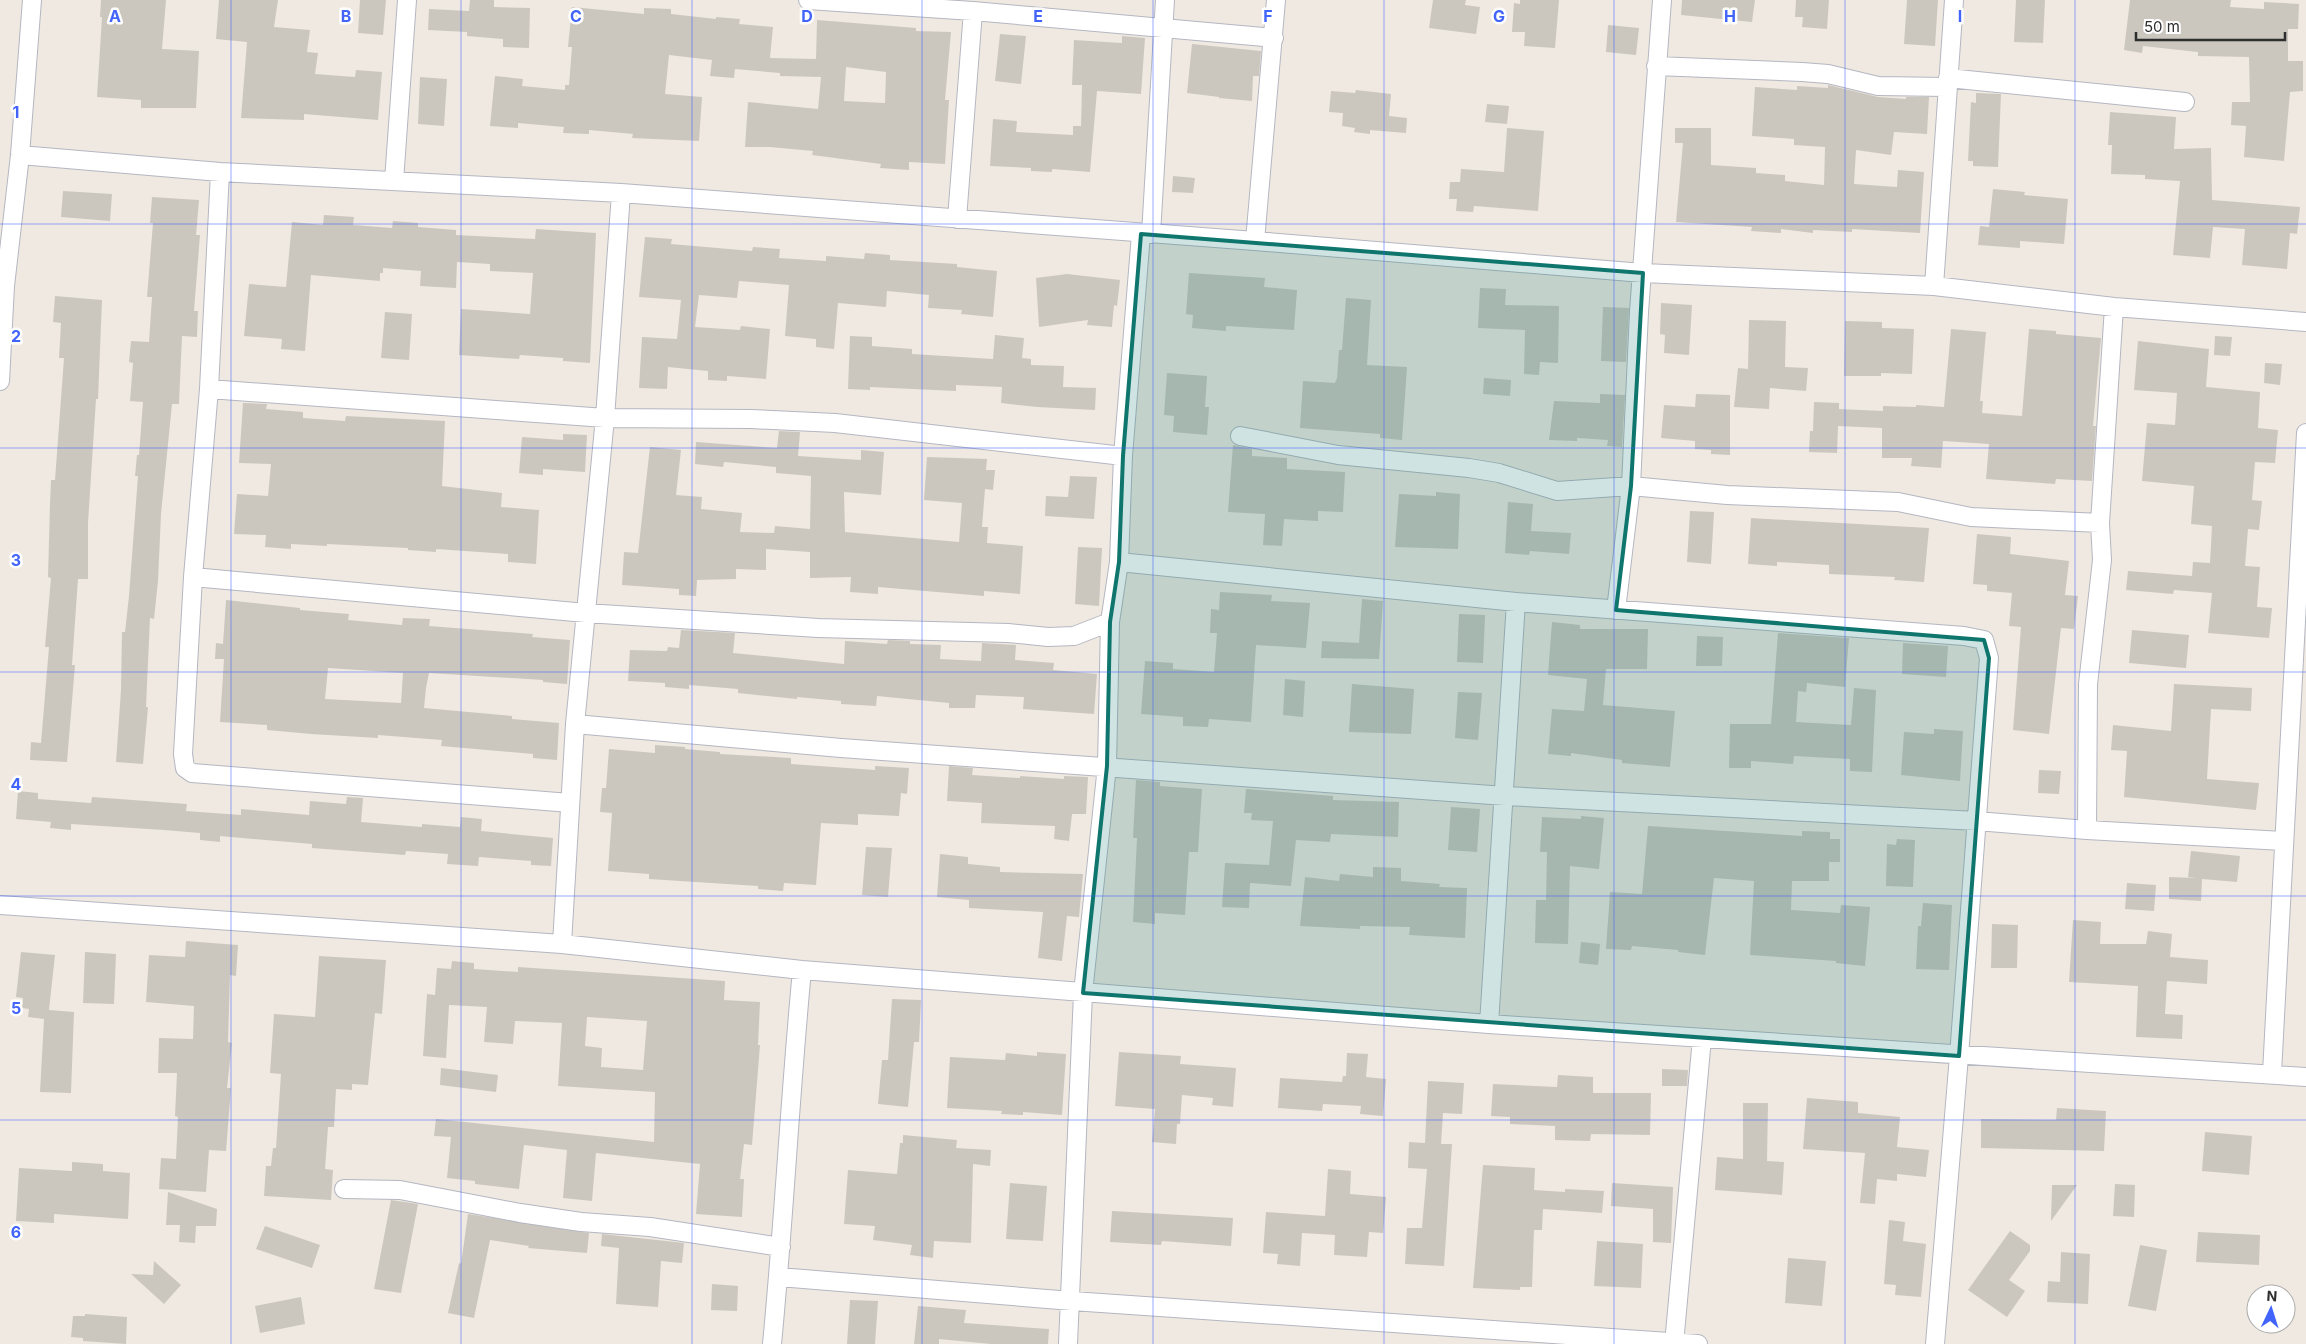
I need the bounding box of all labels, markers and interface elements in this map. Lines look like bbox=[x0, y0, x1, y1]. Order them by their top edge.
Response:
text: A bbox=[109, 6, 121, 26]
text: B bbox=[341, 6, 351, 26]
text: C bbox=[570, 6, 582, 26]
text: D bbox=[801, 6, 813, 26]
text: E bbox=[1033, 6, 1043, 26]
text: F bbox=[1263, 6, 1273, 26]
text: G bbox=[1493, 6, 1505, 26]
text: H bbox=[1724, 6, 1736, 26]
text: I bbox=[1958, 6, 1962, 26]
scale bar bbox=[2136, 10, 2285, 42]
text: 50 m bbox=[2144, 17, 2180, 36]
text: 1 bbox=[13, 102, 19, 122]
text: 2 bbox=[11, 326, 21, 346]
text: 3 bbox=[11, 550, 21, 570]
text: 4 bbox=[11, 774, 22, 794]
text: 5 bbox=[11, 998, 21, 1018]
text: 6 bbox=[11, 1222, 21, 1242]
north arrow bbox=[2246, 1284, 2296, 1334]
text: N bbox=[2266, 1287, 2278, 1304]

